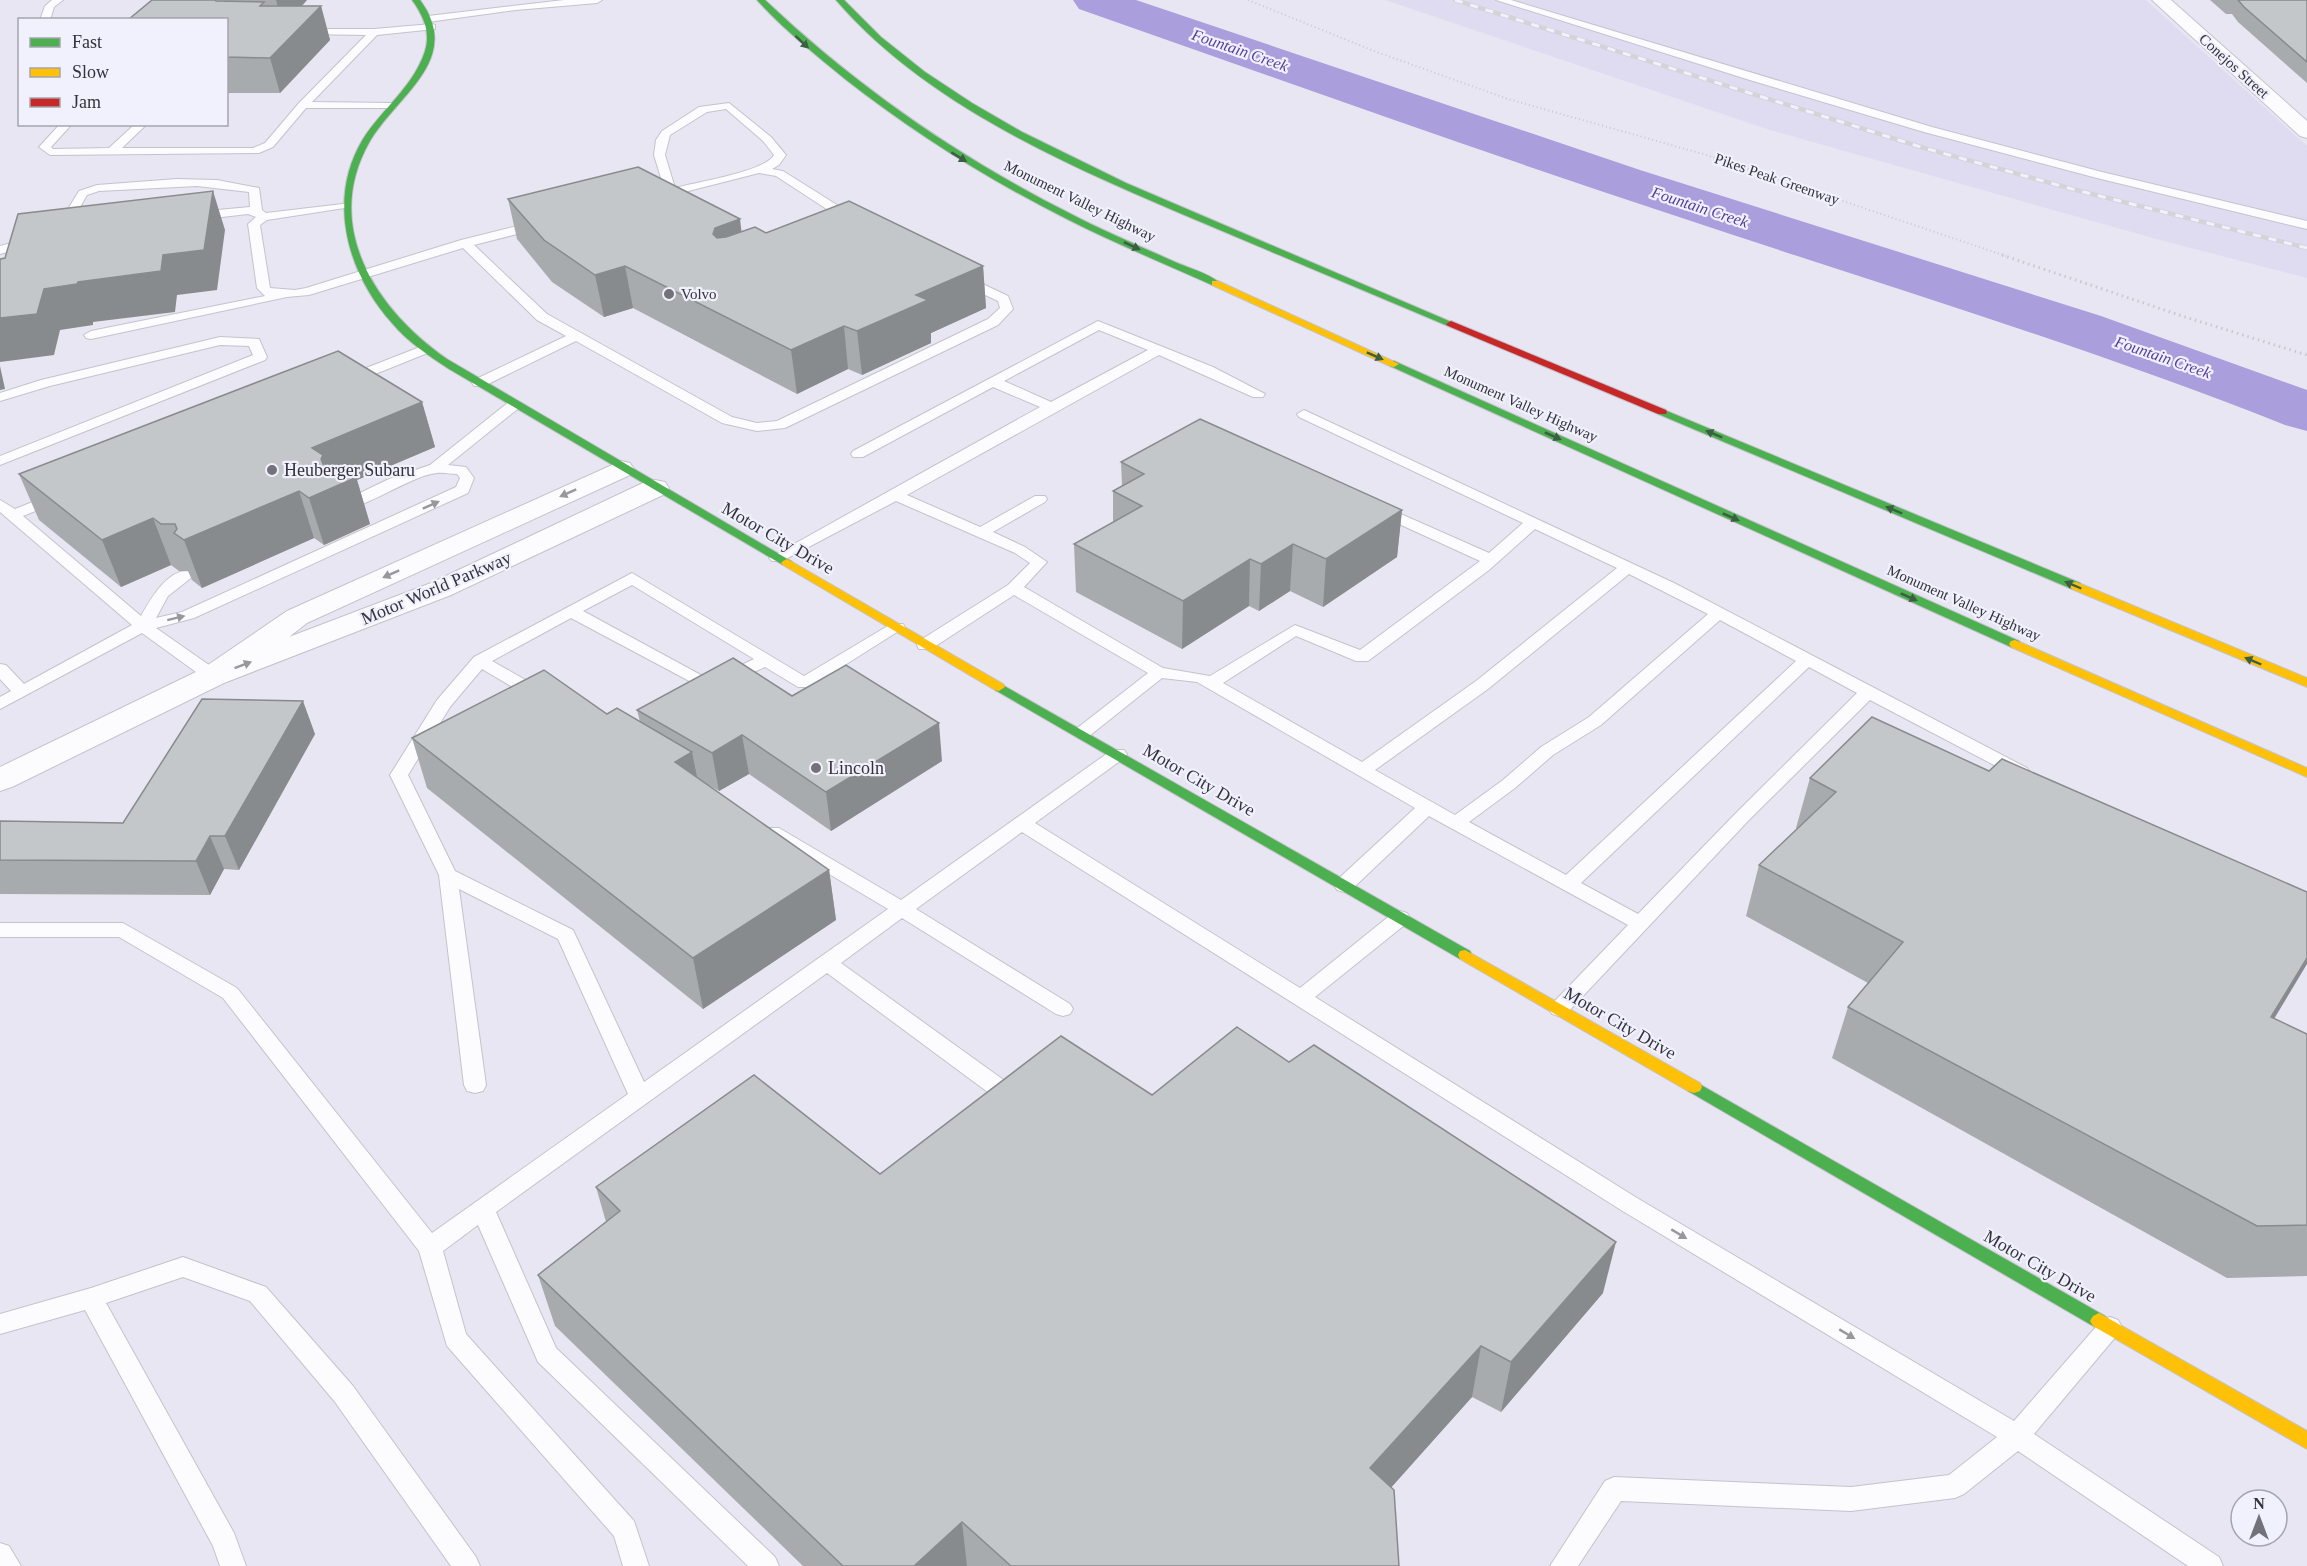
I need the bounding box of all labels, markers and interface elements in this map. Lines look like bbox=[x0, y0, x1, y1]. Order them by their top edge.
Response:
legend bbox=[18, 18, 228, 126]
water label: Fountain Creek bbox=[1189, 25, 1291, 75]
street label: Conejos Street bbox=[2196, 31, 2273, 102]
text: Fast bbox=[72, 32, 102, 52]
one-way arrow bbox=[794, 35, 809, 49]
text: Slow bbox=[72, 62, 109, 82]
text: Jam bbox=[72, 92, 101, 112]
street label: Pikes Peak Greenway bbox=[1713, 150, 1842, 208]
one-way arrow bbox=[951, 151, 967, 162]
street label: Monument Valley Highway bbox=[1002, 157, 1159, 245]
water label: Fountain Creek bbox=[1649, 183, 1751, 231]
one-way arrow bbox=[1124, 241, 1141, 250]
place label: Volvo bbox=[681, 286, 717, 302]
marker: Volvo bbox=[662, 287, 676, 301]
water label: Fountain Creek bbox=[2112, 332, 2214, 382]
one-way arrow bbox=[1367, 351, 1385, 361]
street label: Monument Valley Highway bbox=[1442, 363, 1601, 445]
one-way arrow bbox=[1704, 429, 1722, 439]
one-way arrow bbox=[1545, 432, 1562, 441]
place label: Heuberger Subaru bbox=[284, 460, 415, 480]
marker: Heuberger Subaru bbox=[265, 463, 279, 477]
one-way arrow bbox=[560, 489, 577, 498]
street label: Motor City Drive bbox=[718, 498, 838, 578]
one-way arrow bbox=[422, 501, 439, 510]
one-way arrow bbox=[1884, 505, 1902, 515]
one-way arrow bbox=[1722, 512, 1739, 521]
street label: Motor World Parkway bbox=[358, 547, 514, 629]
street label: Monument Valley Highway bbox=[1885, 562, 2044, 644]
one-way arrow bbox=[382, 570, 399, 579]
one-way arrow bbox=[2064, 580, 2082, 590]
one-way arrow bbox=[1900, 592, 1917, 601]
one-way arrow bbox=[167, 613, 185, 623]
one-way arrow bbox=[2244, 656, 2262, 665]
one-way arrow bbox=[234, 660, 252, 670]
street label: Motor City Drive bbox=[1139, 740, 1259, 820]
place label: Lincoln bbox=[828, 758, 884, 778]
marker: Lincoln bbox=[809, 761, 823, 775]
street label: Motor City Drive bbox=[1560, 983, 1680, 1063]
street label: Motor City Drive bbox=[1980, 1226, 2100, 1306]
one-way arrow bbox=[1671, 1229, 1687, 1240]
one-way arrow bbox=[1839, 1329, 1855, 1340]
north arrow bbox=[2229, 1488, 2289, 1548]
text: N bbox=[2253, 1495, 2265, 1512]

